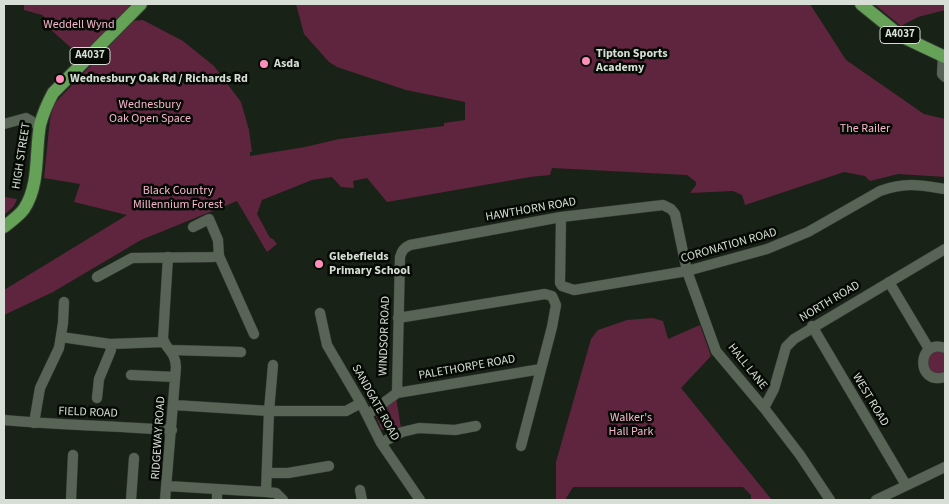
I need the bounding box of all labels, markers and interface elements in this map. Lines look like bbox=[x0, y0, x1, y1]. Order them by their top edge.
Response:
park label: Weddell Wynd bbox=[43, 18, 115, 32]
road number: A4037 bbox=[880, 26, 920, 44]
place label: Tipton Sports Academy bbox=[596, 47, 668, 75]
road number: A4037 bbox=[70, 48, 110, 64]
marker: Tipton Sports Academy bbox=[580, 55, 592, 67]
place label: Asda bbox=[274, 57, 300, 71]
marker: Asda bbox=[258, 58, 270, 70]
place label: Wednesbury Oak Rd / Richards Rd bbox=[70, 72, 248, 86]
marker: Wednesbury Oak Rd / Richards Rd bbox=[54, 73, 66, 85]
park label: Wednesbury Oak Open Space bbox=[109, 98, 191, 126]
street label: HIGH STREET bbox=[10, 122, 34, 190]
park label: The Railer bbox=[840, 122, 890, 136]
park label: Black Country Millennium Forest bbox=[133, 184, 223, 212]
street label: HAWTHORN ROAD bbox=[485, 195, 577, 225]
street label: CORONATION ROAD bbox=[679, 225, 779, 267]
place label: Glebefields Primary School bbox=[329, 250, 410, 278]
marker: Glebefields Primary School bbox=[313, 258, 325, 270]
street label: NORTH ROAD bbox=[797, 278, 863, 326]
street label: WINDSOR ROAD bbox=[376, 296, 394, 376]
street label: HALL LANE bbox=[724, 341, 770, 393]
street label: PALETHORPE ROAD bbox=[417, 352, 517, 384]
street label: SANDGATE ROAD bbox=[348, 362, 402, 444]
street label: WEST ROAD bbox=[849, 371, 891, 429]
street label: RIDGEWAY ROAD bbox=[149, 396, 169, 480]
street label: FIELD ROAD bbox=[58, 405, 118, 421]
park label: Walker's Hall Park bbox=[609, 411, 653, 439]

